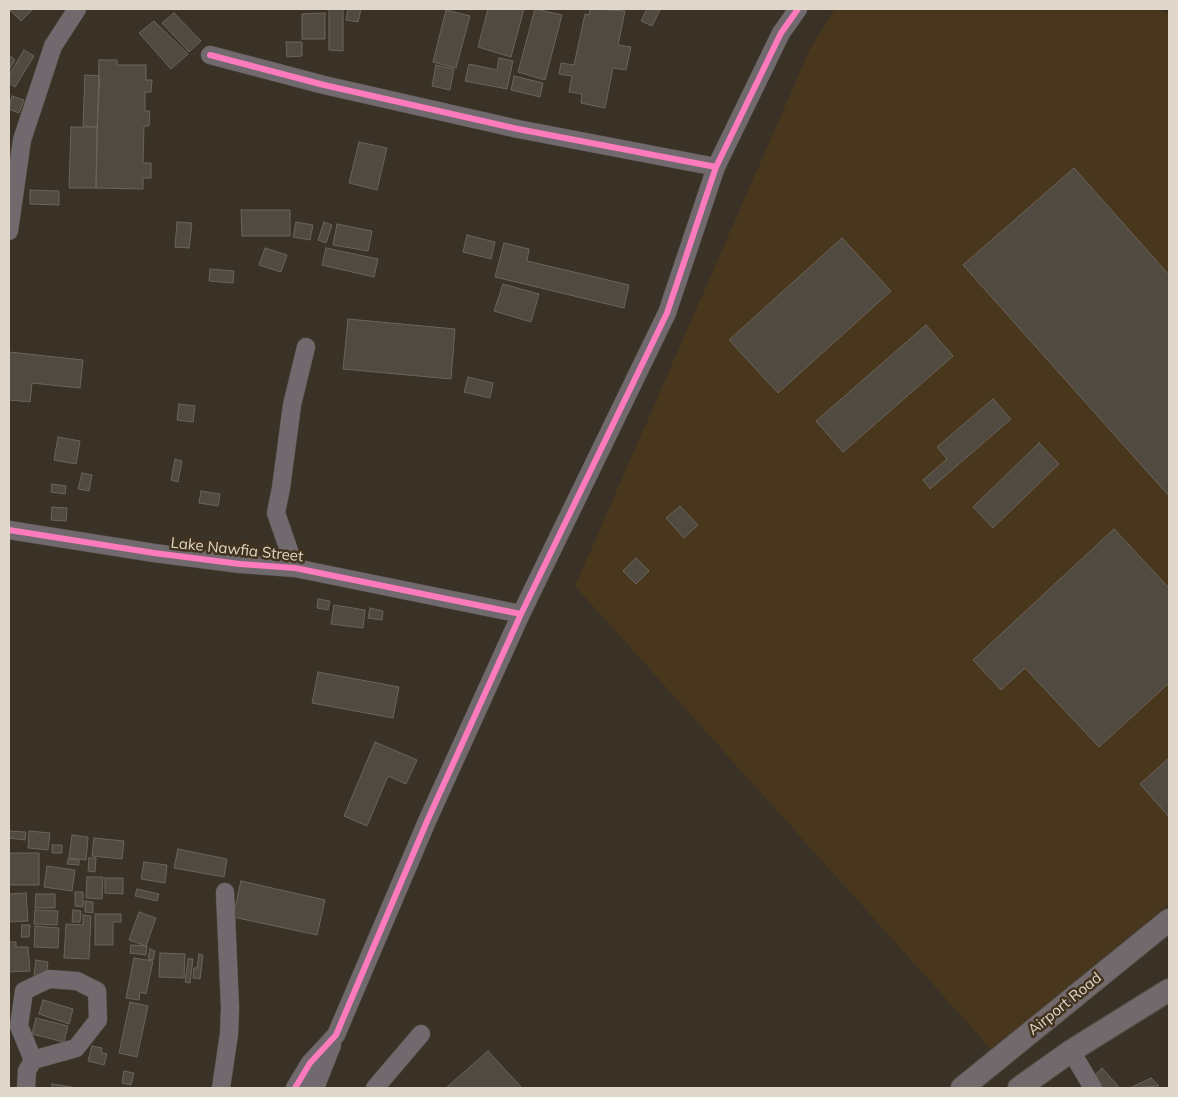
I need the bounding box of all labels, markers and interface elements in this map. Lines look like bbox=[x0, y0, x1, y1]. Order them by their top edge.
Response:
street label: Lake Nawfia Street bbox=[170, 534, 304, 566]
street label: Airport Road bbox=[1025, 969, 1105, 1039]

